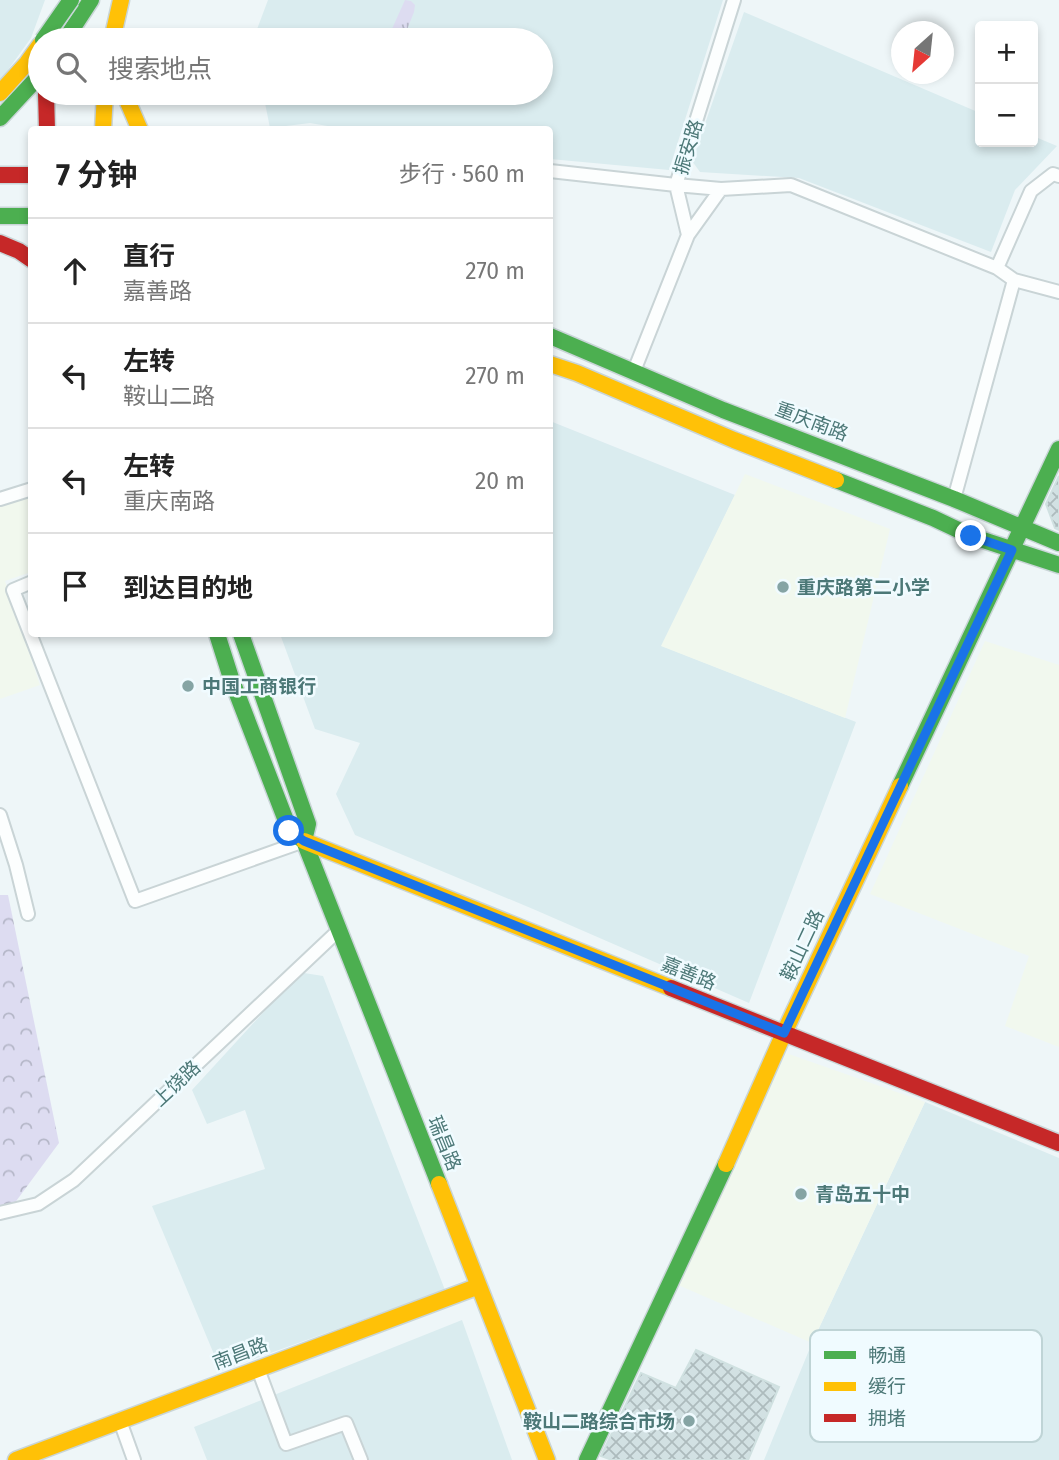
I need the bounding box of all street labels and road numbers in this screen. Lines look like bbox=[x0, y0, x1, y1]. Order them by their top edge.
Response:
street label: 振安路 bbox=[669, 117, 708, 178]
street label: 重庆南路 bbox=[772, 397, 851, 446]
street label: 鞍山二路 bbox=[776, 906, 829, 985]
street label: 嘉善路 bbox=[658, 952, 720, 995]
street label: 上饶路 bbox=[148, 1056, 205, 1111]
street label: 瑞昌路 bbox=[423, 1112, 466, 1174]
street label: 南昌路 bbox=[209, 1333, 271, 1374]

